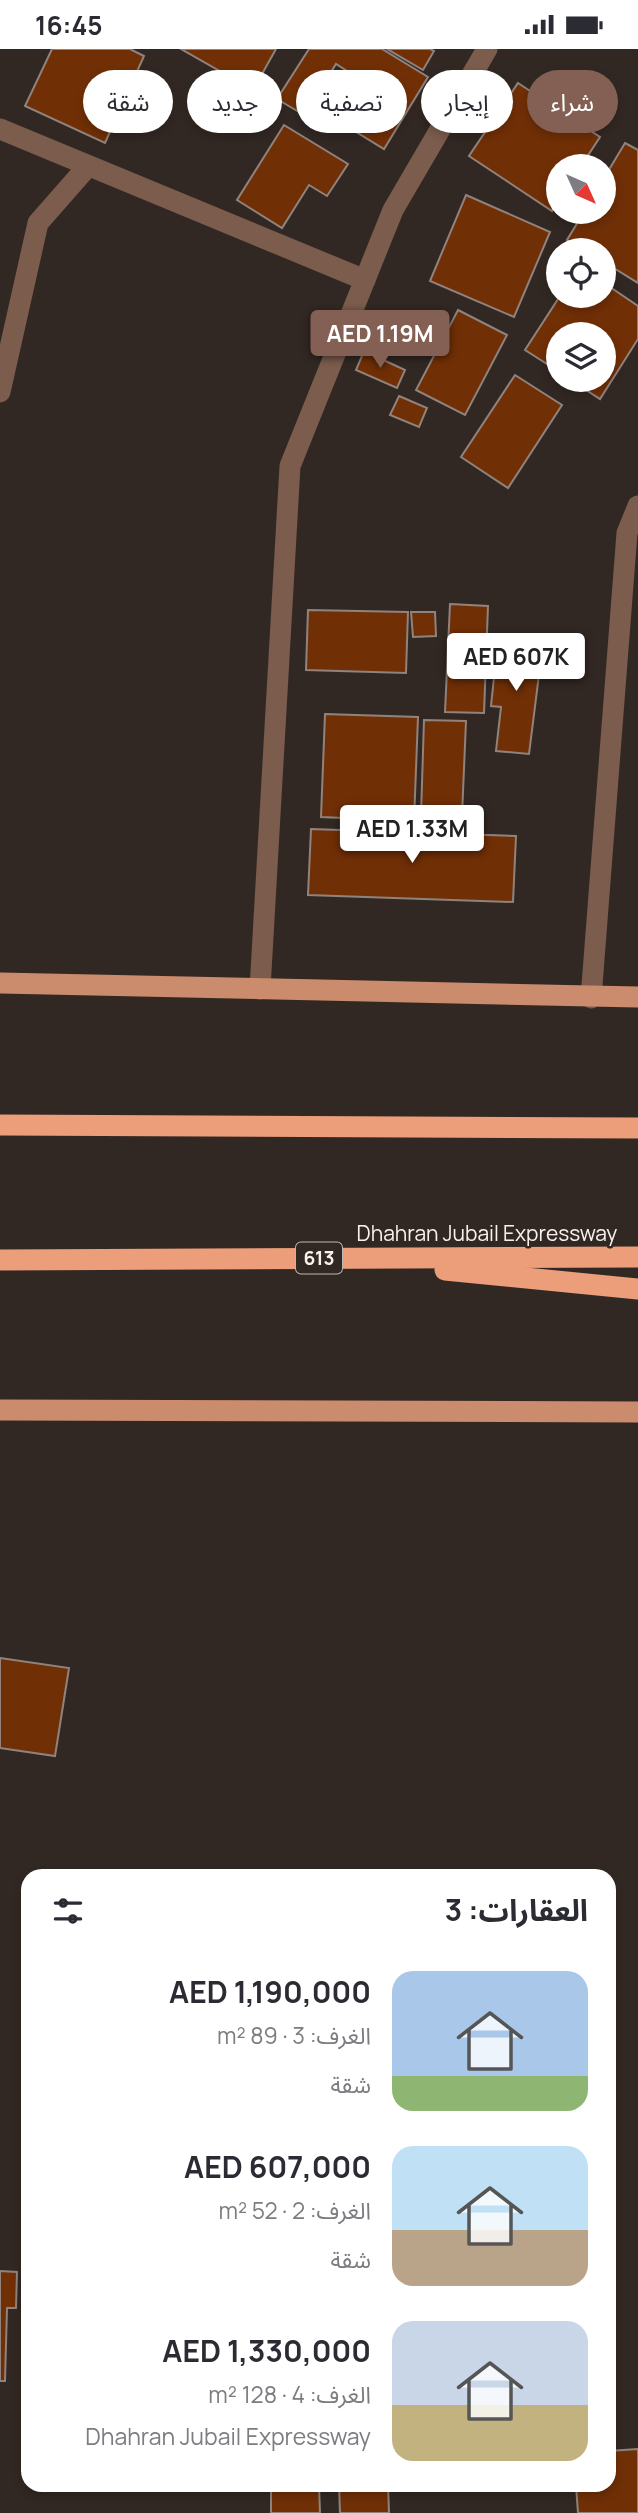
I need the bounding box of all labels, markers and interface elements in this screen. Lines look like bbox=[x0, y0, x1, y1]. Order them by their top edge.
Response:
text: 16:45 bbox=[35, 7, 103, 43]
chip: شقة bbox=[83, 70, 173, 133]
chip: جديد bbox=[187, 70, 282, 133]
chip: تصفية bbox=[296, 70, 407, 133]
chip: إيجار bbox=[421, 70, 513, 133]
chip: شراء bbox=[527, 70, 618, 133]
north arrow bbox=[546, 154, 616, 224]
map controls bbox=[546, 154, 616, 392]
button: locate bbox=[546, 238, 616, 308]
pin: AED 1.19M bbox=[300, 311, 460, 370]
text: AED 1.19M bbox=[327, 317, 434, 349]
button: layers bbox=[546, 322, 616, 392]
pin: AED 607K bbox=[444, 633, 588, 693]
text: AED 607K bbox=[463, 640, 569, 672]
pin: AED 1.33M bbox=[332, 805, 492, 865]
text: AED 1.33M bbox=[356, 812, 468, 844]
street label: Dhahran Jubail Expressway bbox=[357, 1219, 617, 1247]
road number: 613 bbox=[296, 1243, 342, 1273]
text: العقارات: 3 bbox=[445, 1889, 588, 1930]
icon: filters bbox=[49, 1892, 87, 1930]
text: AED 1,190,000 bbox=[169, 1971, 371, 2012]
icon: home bbox=[448, 1999, 532, 2083]
text: الغرف: 3 · 89 m² bbox=[217, 2019, 371, 2051]
text: شقة bbox=[330, 2068, 371, 2100]
text: AED 607,000 bbox=[184, 2146, 371, 2187]
icon: home bbox=[448, 2174, 532, 2258]
text: الغرف: 2 · 52 m² bbox=[218, 2194, 371, 2226]
text: شقة bbox=[330, 2243, 371, 2275]
text: AED 1,330,000 bbox=[162, 2330, 371, 2371]
icon: home bbox=[448, 2349, 532, 2433]
text: الغرف: 4 · 128 m² bbox=[208, 2378, 371, 2410]
text: Dhahran Jubail Expressway bbox=[85, 2420, 371, 2452]

